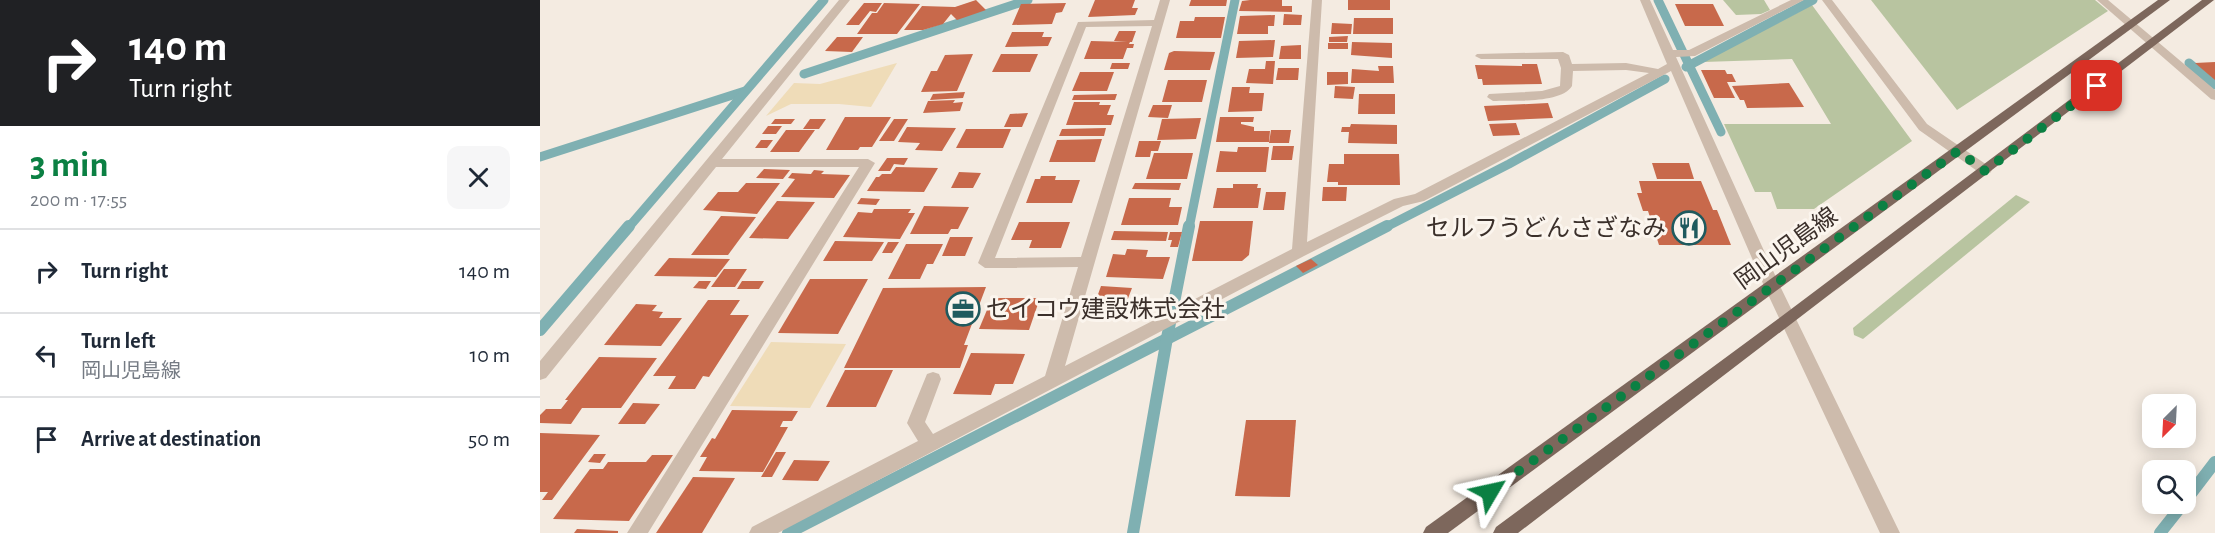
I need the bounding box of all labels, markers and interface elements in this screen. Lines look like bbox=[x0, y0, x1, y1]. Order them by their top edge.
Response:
icon: right bbox=[30, 24, 108, 102]
text: 140 m bbox=[129, 26, 227, 68]
pin bbox=[2071, 60, 2122, 111]
icon: arrive bbox=[2080, 69, 2113, 102]
text: Turn right bbox=[129, 75, 232, 102]
button: close bbox=[447, 146, 510, 209]
text: 3 min bbox=[30, 147, 108, 183]
text: 200 m · 17:55 bbox=[30, 190, 127, 210]
street label: 岡山児島線 bbox=[1730, 202, 1842, 294]
restaurant icon: セルフうどんさざなみ bbox=[1671, 210, 1707, 246]
place label: セルフうどんさざなみ bbox=[1426, 215, 1666, 241]
icon: right bbox=[30, 255, 63, 288]
text: Turn right bbox=[81, 260, 168, 282]
text: 140 m bbox=[459, 260, 510, 282]
office icon: セイコウ建設株式会社 bbox=[945, 291, 981, 327]
place label: セイコウ建設株式会社 bbox=[986, 296, 1225, 322]
text: Turn left bbox=[81, 330, 155, 352]
icon: left bbox=[30, 339, 63, 372]
text: 10 m bbox=[470, 344, 510, 366]
text: 岡山児島線 bbox=[81, 361, 181, 381]
north arrow bbox=[2142, 394, 2196, 448]
map controls bbox=[2142, 394, 2196, 514]
icon: arrive bbox=[30, 423, 63, 456]
text: Arrive at destination bbox=[81, 428, 261, 450]
text: 50 m bbox=[468, 428, 510, 450]
position arrow bbox=[1458, 460, 1522, 524]
button: search bbox=[2142, 460, 2196, 514]

